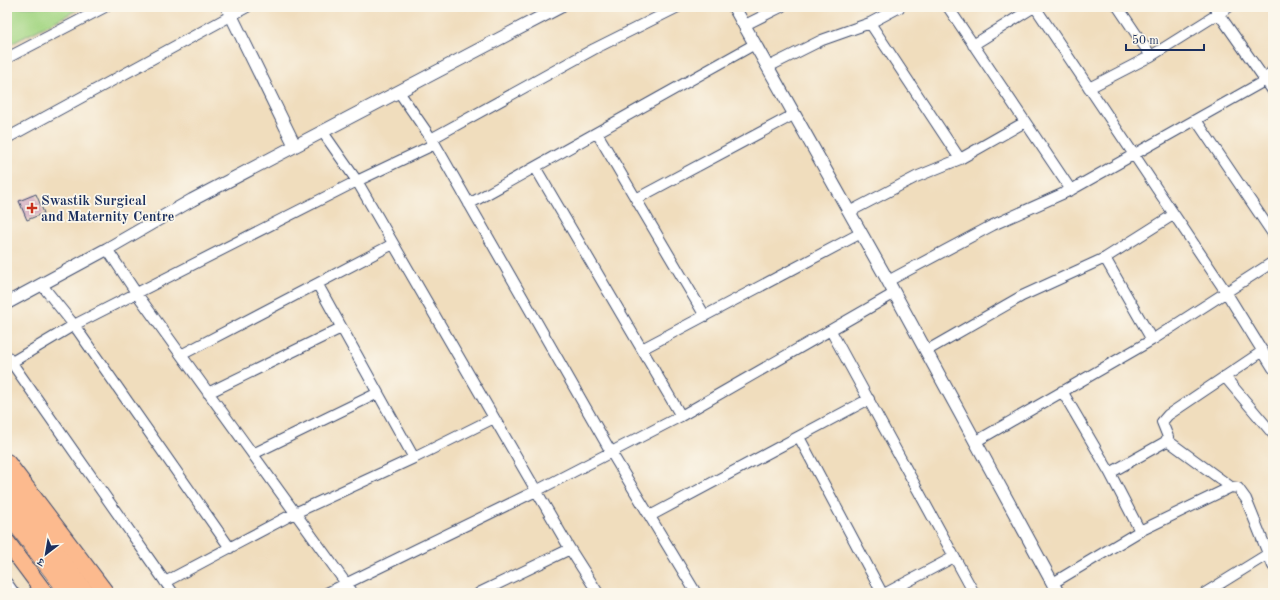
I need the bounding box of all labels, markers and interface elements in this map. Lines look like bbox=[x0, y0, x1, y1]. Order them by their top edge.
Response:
scale bar bbox=[1126, 26, 1204, 52]
text: 50 m bbox=[1132, 34, 1159, 47]
place label: Swastik Surgical and Maternity Centre bbox=[41, 194, 174, 224]
marker: Swastik Surgical and Maternity Centre bbox=[26, 202, 38, 214]
north arrow bbox=[26, 534, 66, 574]
text: उ bbox=[35, 554, 48, 568]

